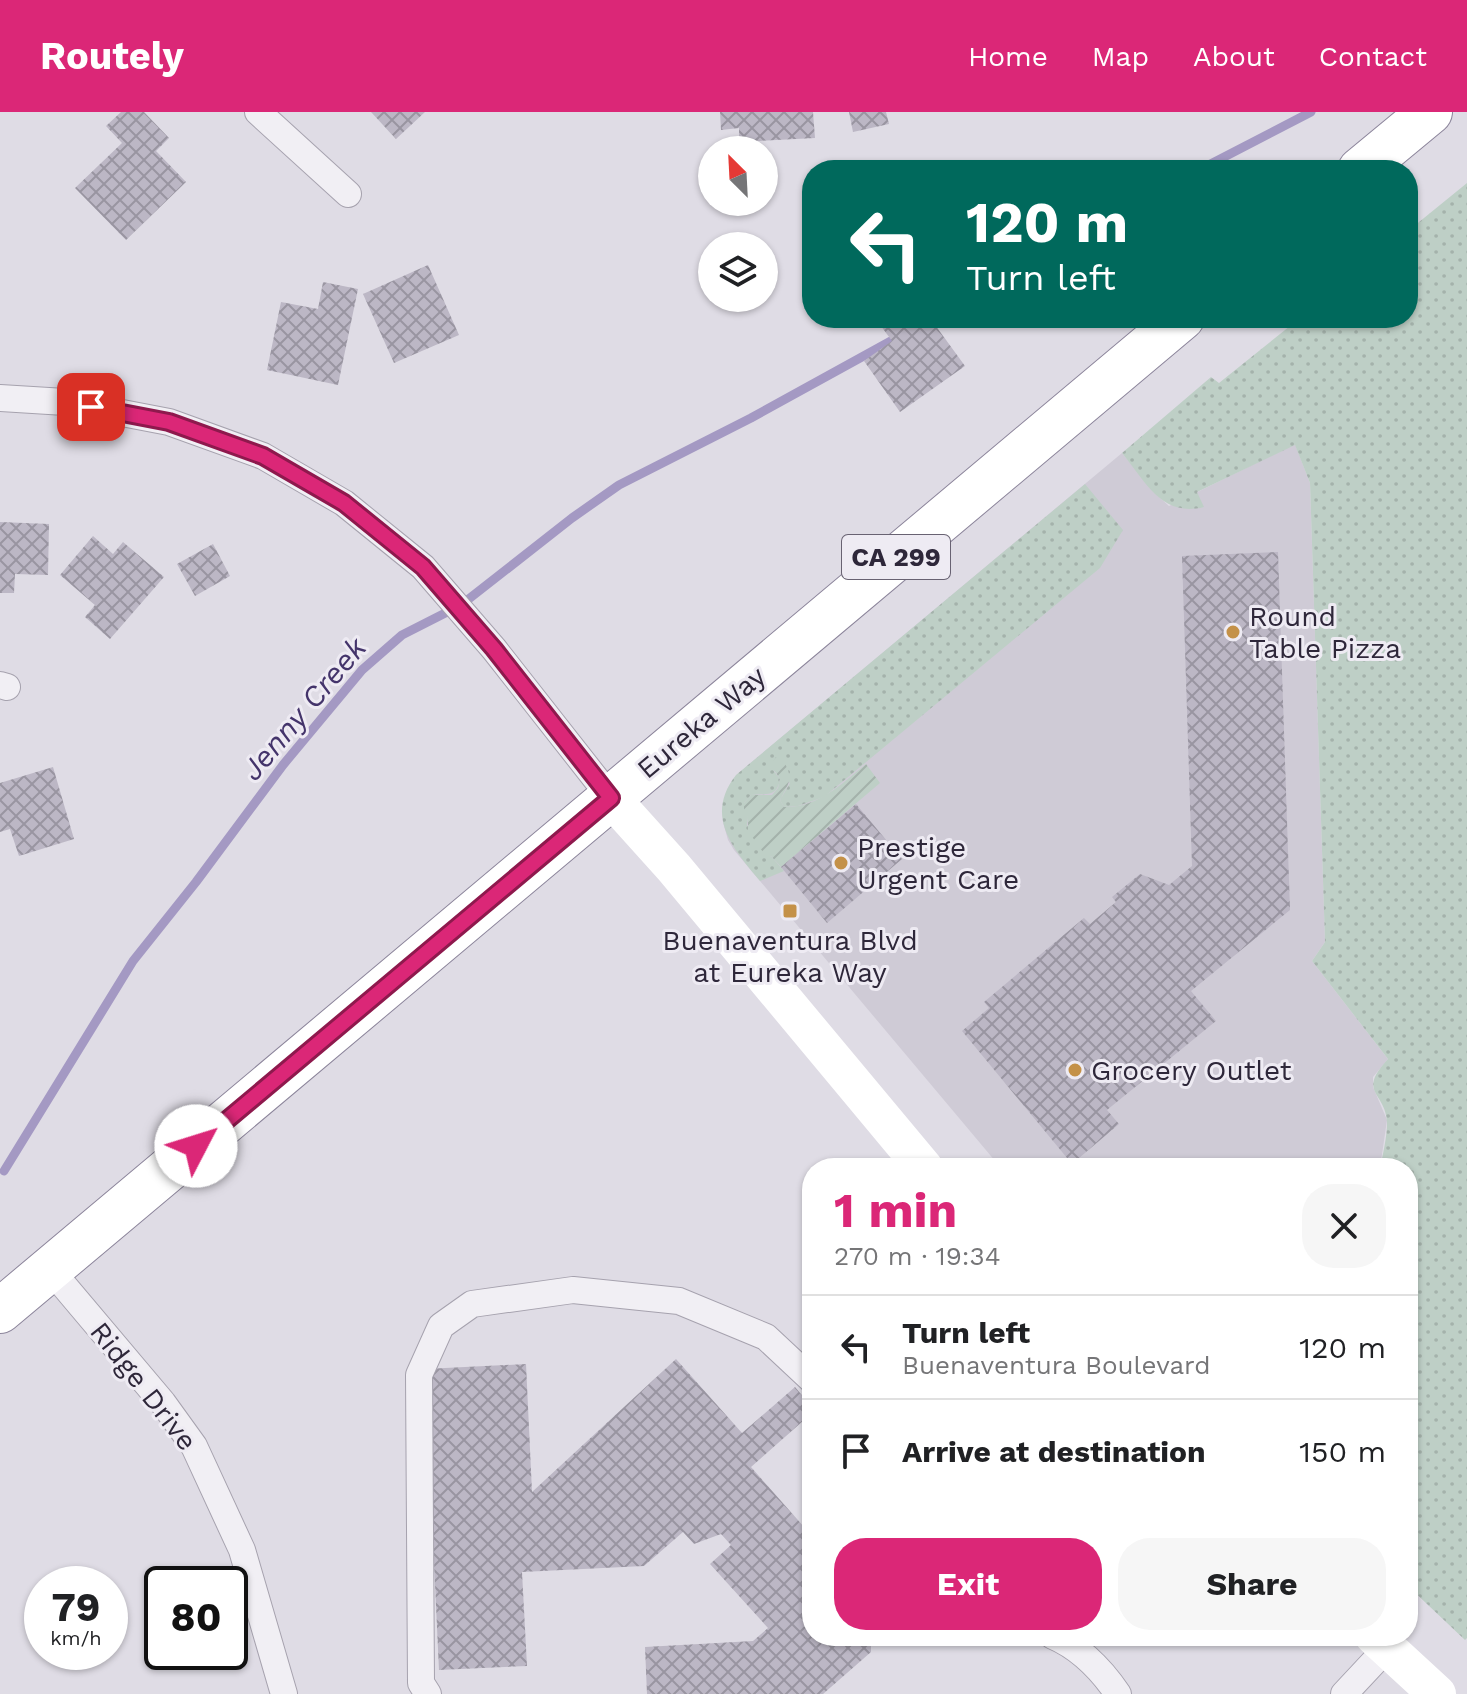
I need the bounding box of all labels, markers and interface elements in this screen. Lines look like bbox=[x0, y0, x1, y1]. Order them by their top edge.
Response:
text: Routely bbox=[40, 34, 184, 78]
text: Home bbox=[968, 40, 1048, 73]
text: Map bbox=[1092, 40, 1149, 73]
text: About bbox=[1193, 40, 1275, 73]
text: Contact bbox=[1319, 40, 1427, 73]
north arrow bbox=[698, 136, 778, 216]
map controls bbox=[698, 136, 778, 312]
text: 120 m bbox=[966, 190, 1128, 256]
icon: left bbox=[834, 192, 938, 296]
button: layers bbox=[698, 232, 778, 312]
text: Turn left bbox=[966, 257, 1116, 299]
pin bbox=[57, 373, 125, 441]
icon: arrive bbox=[69, 385, 113, 429]
road number: CA 299 bbox=[842, 535, 950, 579]
place label: Round Table Pizza bbox=[1249, 600, 1401, 665]
marker: Round Table Pizza bbox=[1224, 623, 1242, 641]
water label: Jenny Creek bbox=[234, 629, 374, 787]
street label: Eureka Way bbox=[631, 659, 772, 785]
place label: Prestige Urgent Care bbox=[857, 831, 1019, 896]
marker: Prestige Urgent Care bbox=[832, 854, 850, 872]
marker: Buenaventura Blvd at Eureka Way bbox=[781, 902, 799, 920]
place label: Buenaventura Blvd at Eureka Way bbox=[662, 924, 918, 989]
place label: Grocery Outlet bbox=[1091, 1054, 1292, 1087]
marker: Grocery Outlet bbox=[1066, 1061, 1084, 1079]
position arrow bbox=[154, 1104, 238, 1188]
text: 1 min bbox=[834, 1182, 957, 1239]
button: close bbox=[1302, 1184, 1386, 1268]
text: 270 m · 19:34 bbox=[834, 1241, 1001, 1271]
text: Turn left bbox=[902, 1315, 1030, 1350]
street label: Ridge Drive bbox=[83, 1316, 204, 1457]
icon: left bbox=[834, 1325, 878, 1369]
text: 120 m bbox=[1299, 1330, 1386, 1365]
text: Buenaventura Boulevard bbox=[902, 1350, 1211, 1380]
icon: arrive bbox=[834, 1429, 878, 1473]
text: Arrive at destination bbox=[902, 1434, 1206, 1469]
text: 150 m bbox=[1299, 1434, 1386, 1469]
button: Exit bbox=[834, 1538, 1102, 1630]
button: Share bbox=[1118, 1538, 1386, 1630]
speed limit sign: 80 bbox=[144, 1566, 248, 1670]
text: 79 bbox=[52, 1584, 100, 1631]
text: km/h bbox=[50, 1626, 102, 1650]

